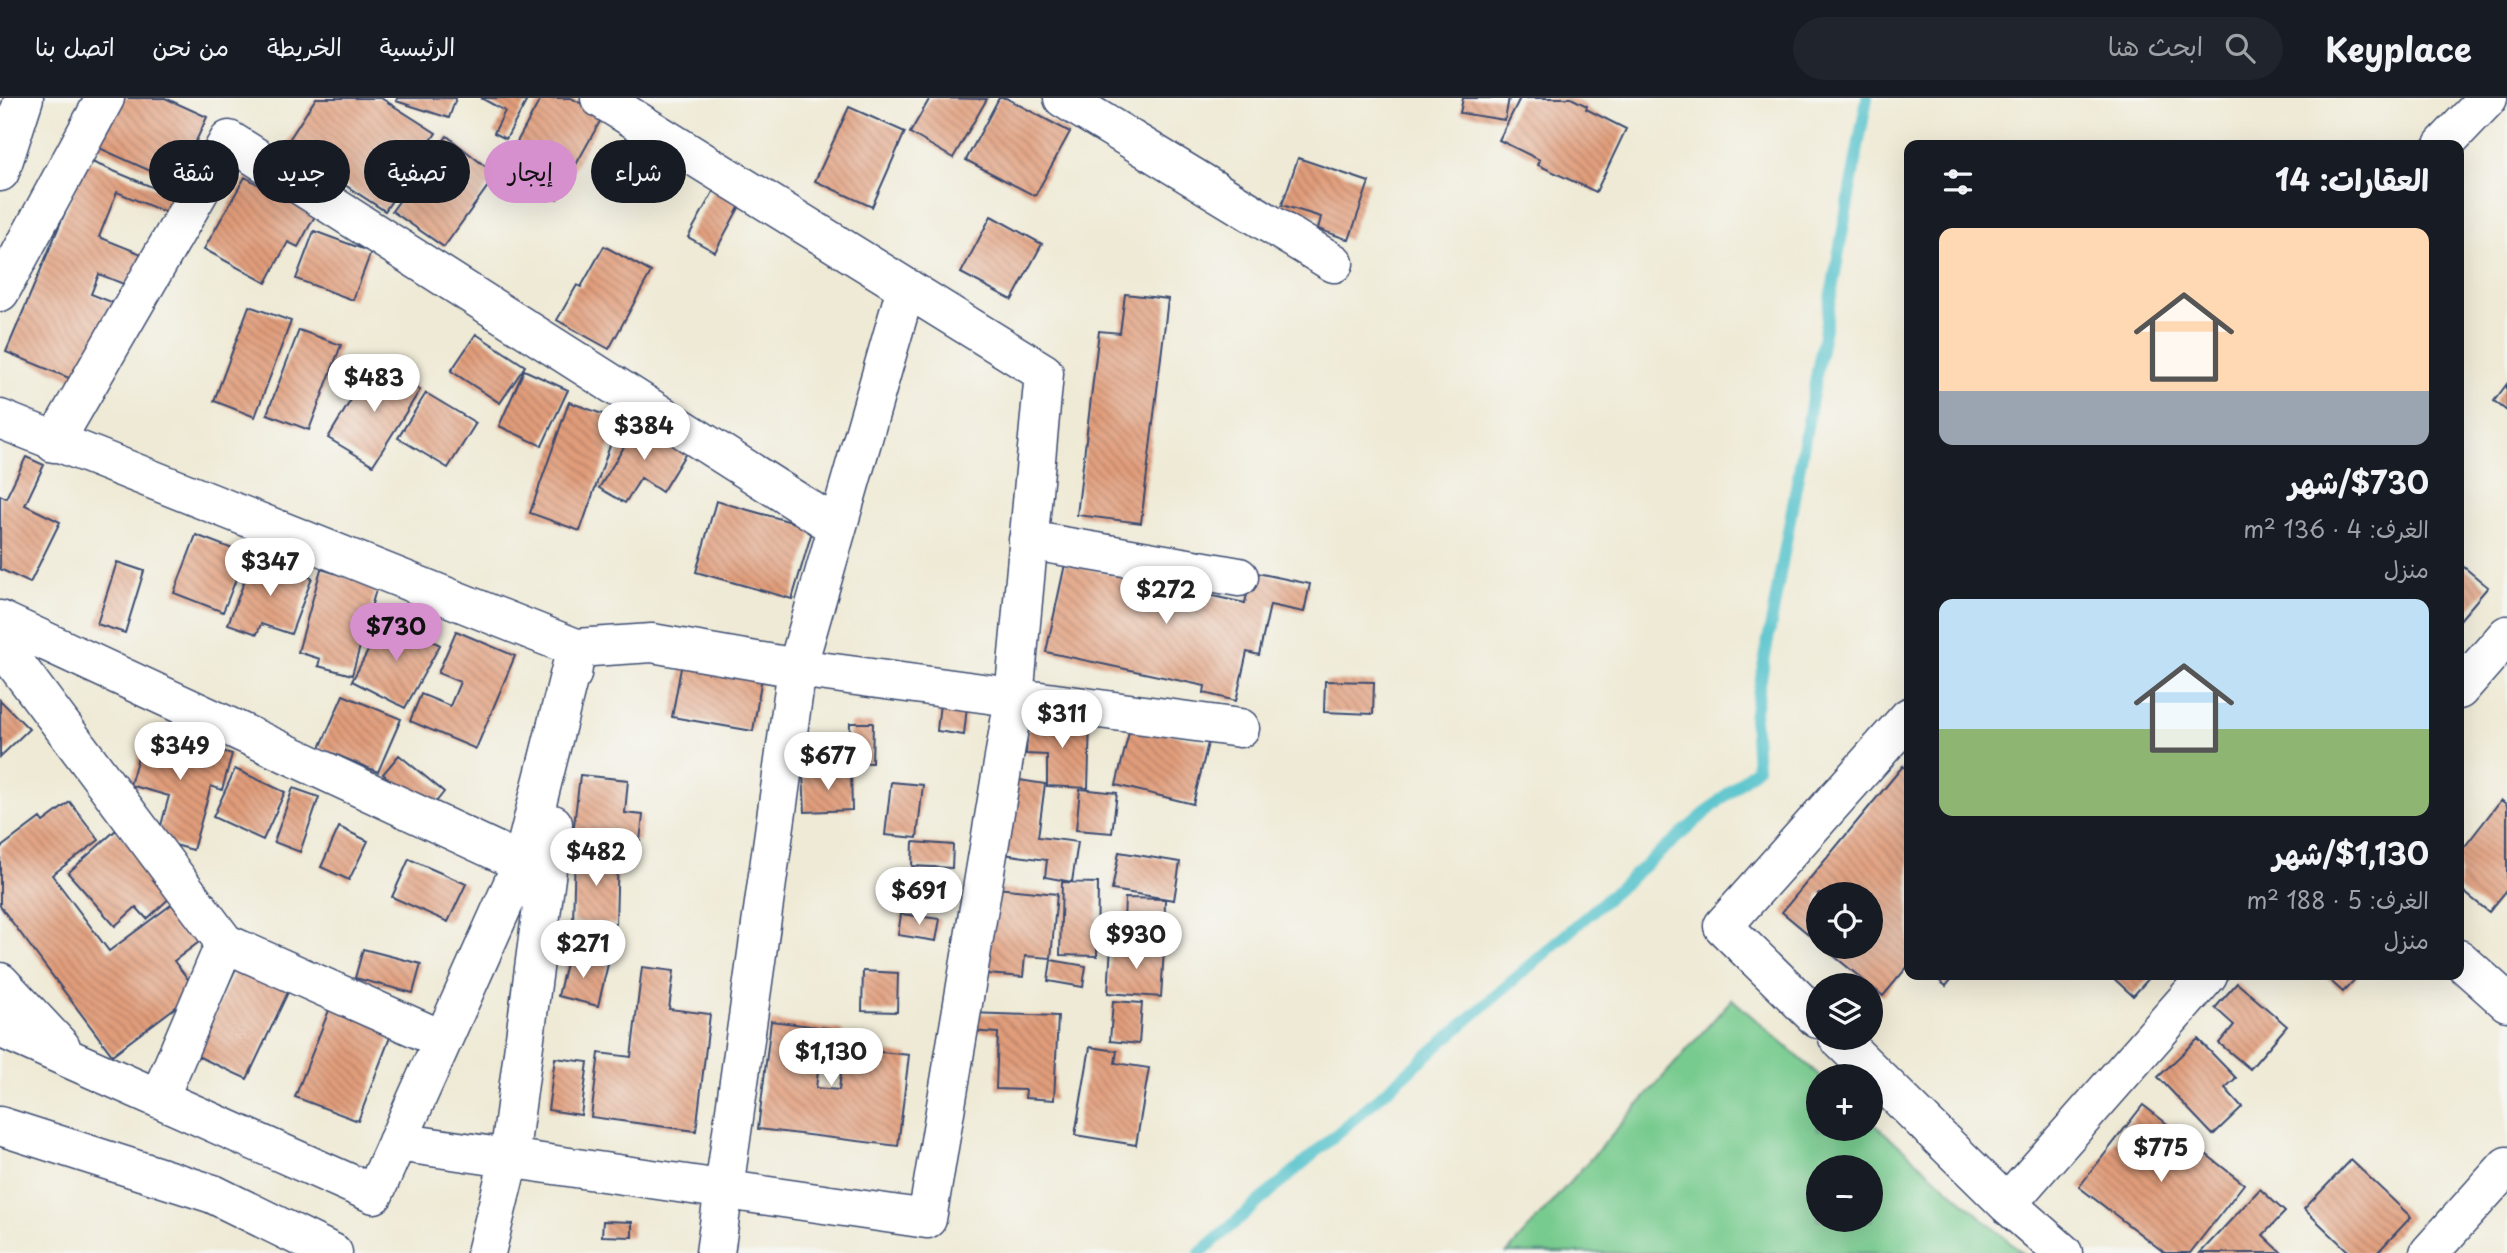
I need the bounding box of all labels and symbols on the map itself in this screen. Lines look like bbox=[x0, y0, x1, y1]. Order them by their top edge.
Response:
pin: $483 bbox=[333, 354, 415, 414]
pin: $384 bbox=[603, 402, 685, 462]
pin: $347 bbox=[229, 538, 311, 598]
pin: $272 bbox=[1125, 566, 1207, 626]
pin: $730 bbox=[355, 603, 437, 663]
pin: $311 bbox=[1021, 690, 1103, 750]
pin: $349 bbox=[139, 722, 221, 782]
pin: $677 bbox=[787, 732, 869, 792]
pin: $482 bbox=[555, 828, 637, 888]
pin: $691 bbox=[878, 868, 960, 927]
pin: $930 bbox=[1095, 912, 1177, 971]
pin: $271 bbox=[542, 920, 624, 980]
pin: $1,130 bbox=[774, 1028, 888, 1088]
pin: $775 bbox=[2120, 1124, 2202, 1184]

